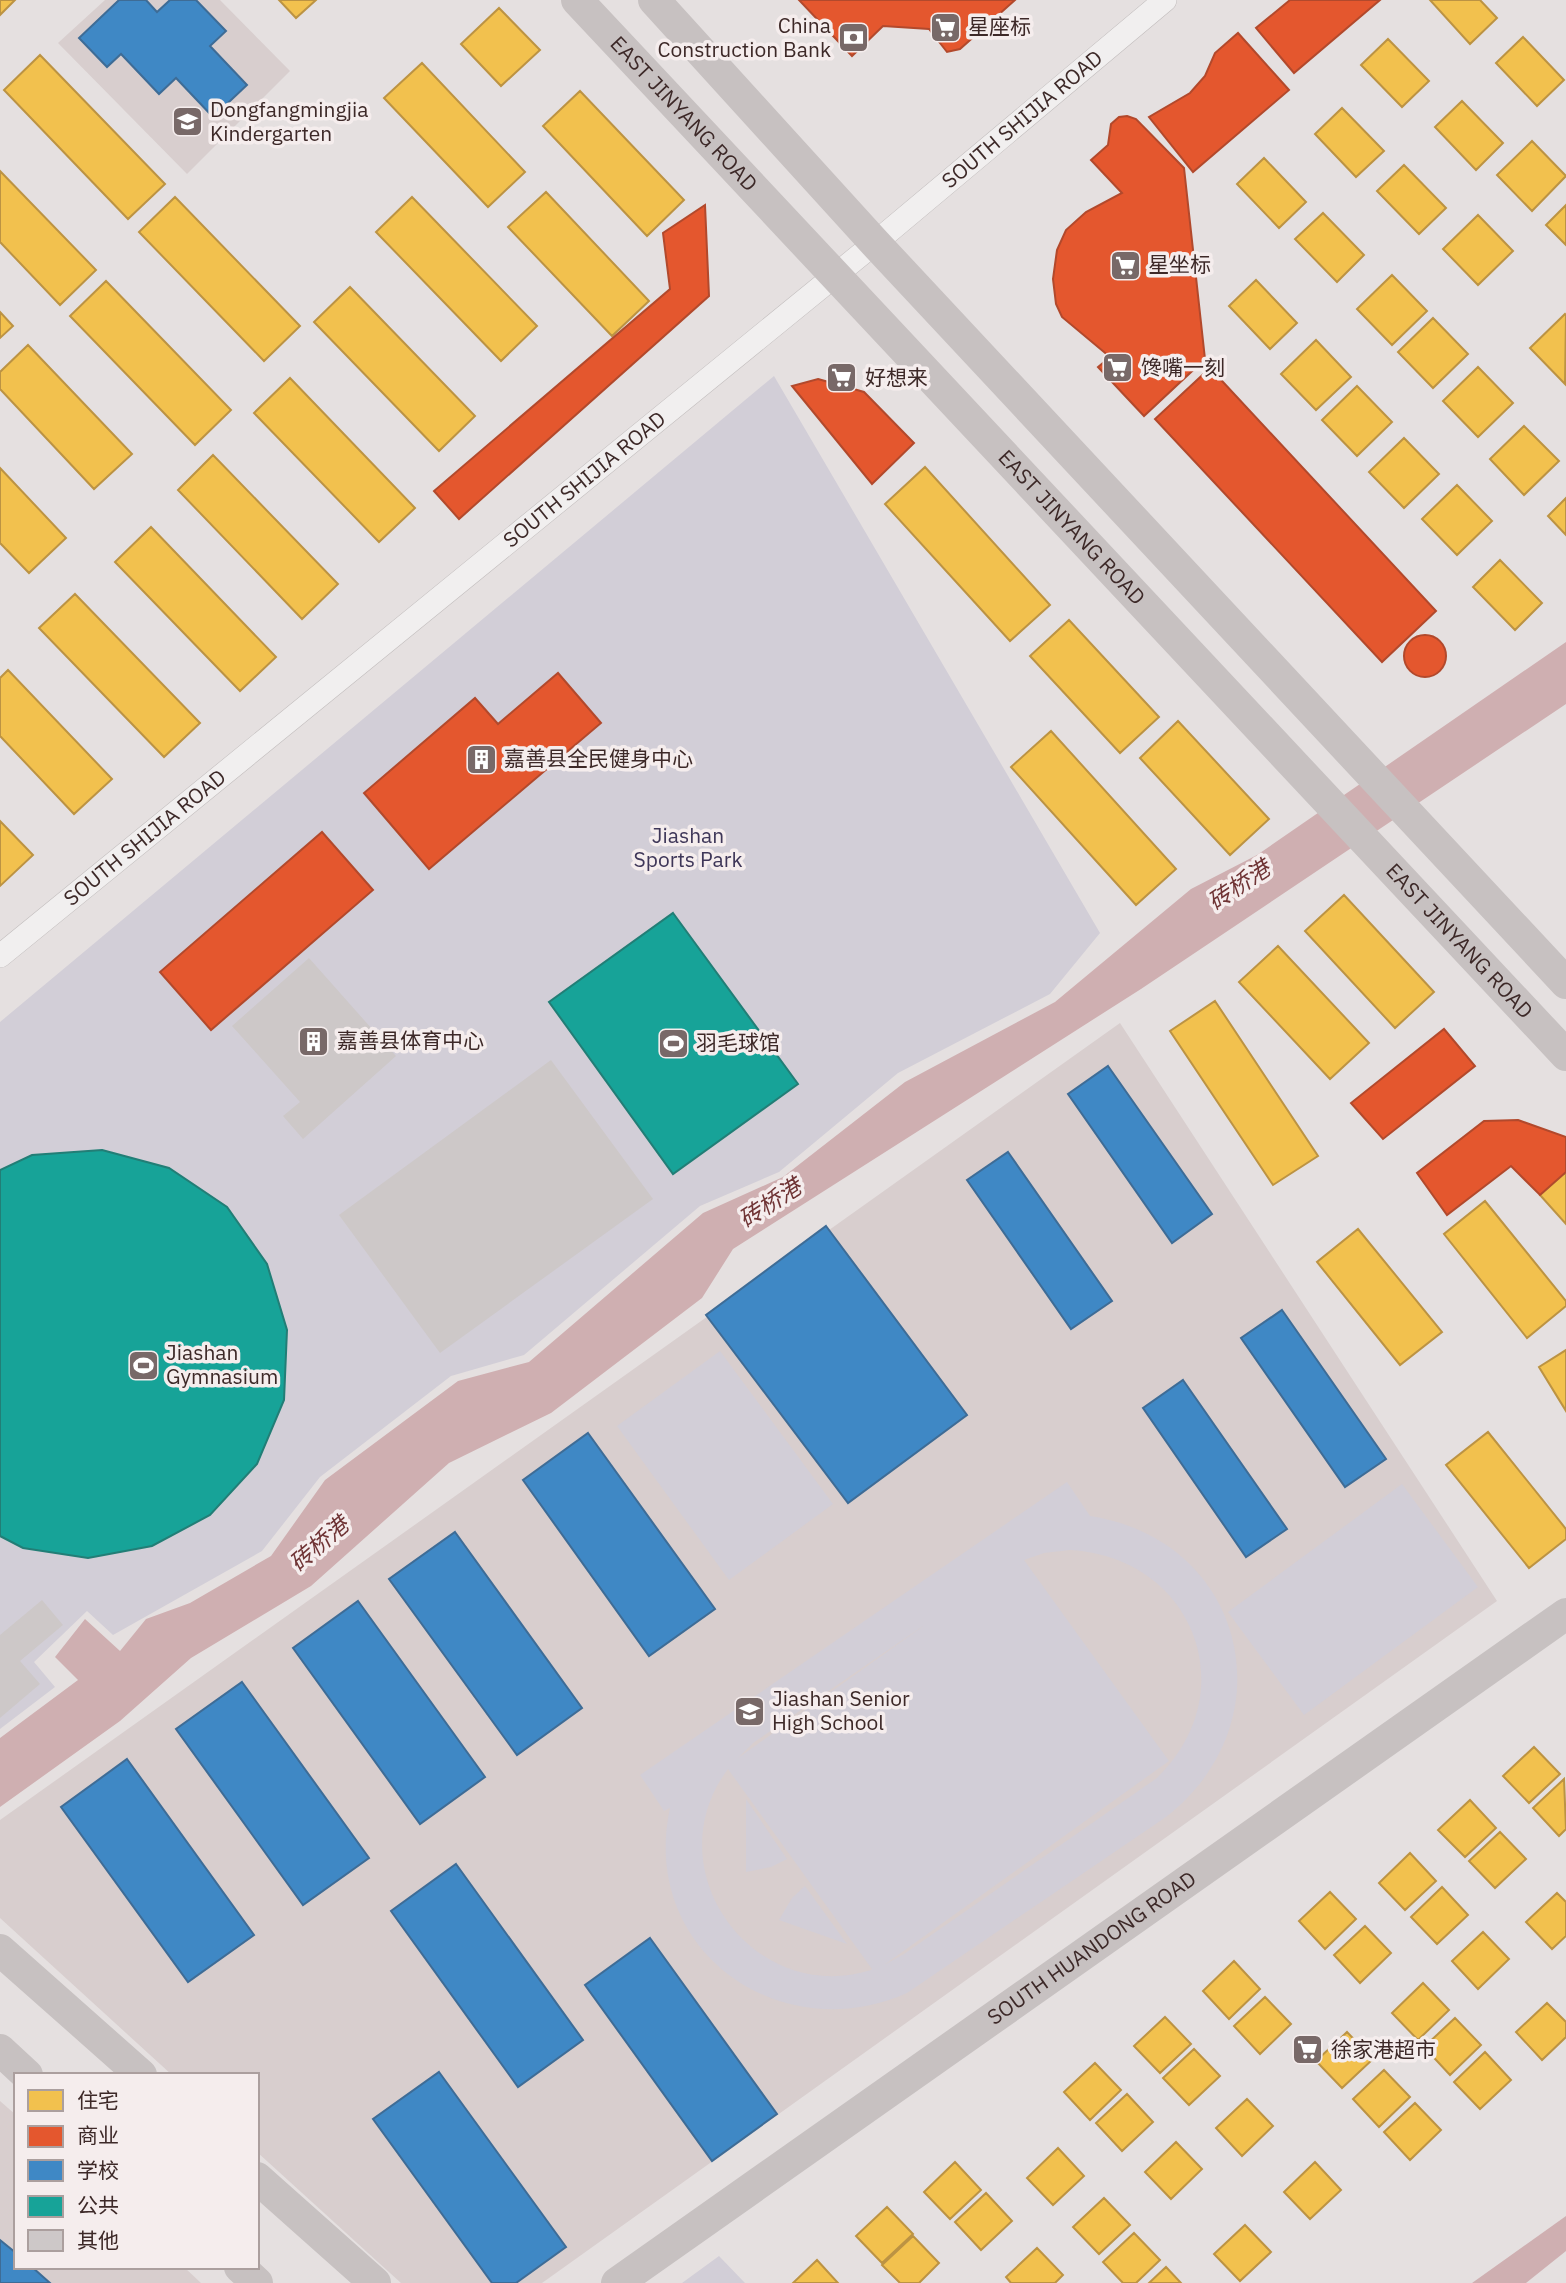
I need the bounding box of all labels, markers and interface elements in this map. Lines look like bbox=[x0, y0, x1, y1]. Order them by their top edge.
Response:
supermarket icon: 星座标 bbox=[928, 10, 962, 44]
place label: China Construction Bank bbox=[657, 11, 831, 63]
place label: 星座标 bbox=[968, 12, 1031, 40]
bank icon: China Construction Bank bbox=[837, 21, 871, 55]
street label: EAST JINYANG ROAD bbox=[605, 29, 764, 197]
street label: SOUTH SHIJIA ROAD bbox=[936, 43, 1108, 194]
place label: Dongfangmingjia Kindergarten bbox=[210, 95, 368, 147]
school or university icon: Dongfangmingjia Kindergarten bbox=[170, 105, 204, 139]
supermarket icon: 星坐标 bbox=[1108, 248, 1142, 282]
place label: 星坐标 bbox=[1148, 250, 1211, 278]
supermarket icon: 馋嘴一刻 bbox=[1101, 351, 1135, 385]
place label: 馋嘴一刻 bbox=[1141, 353, 1225, 381]
supermarket icon: 好想来 bbox=[825, 361, 859, 395]
place label: 好想来 bbox=[865, 363, 928, 391]
street label: SOUTH SHIJIA ROAD bbox=[497, 404, 671, 553]
street label: EAST JINYANG ROAD bbox=[993, 443, 1152, 610]
building icon: 嘉善县全民健身中心 bbox=[464, 742, 498, 776]
place label: 嘉善县全民健身中心 bbox=[504, 744, 693, 772]
street label: SOUTH SHIJIA ROAD bbox=[57, 763, 231, 912]
park label: Jiashan Sports Park bbox=[634, 821, 743, 873]
water label: 砖桥港 bbox=[1201, 851, 1278, 916]
street label: EAST JINYANG ROAD bbox=[1380, 857, 1540, 1024]
building icon: 嘉善县体育中心 bbox=[297, 1024, 331, 1058]
place label: 嘉善县体育中心 bbox=[337, 1026, 484, 1054]
sports icon: 羽毛球馆 bbox=[656, 1026, 690, 1060]
place label: 羽毛球馆 bbox=[696, 1028, 780, 1056]
water label: 砖桥港 bbox=[732, 1169, 809, 1234]
place label: Jiashan Gymnasium bbox=[166, 1338, 278, 1390]
sports icon: Jiashan Gymnasium bbox=[126, 1348, 160, 1382]
water label: 砖桥港 bbox=[282, 1507, 356, 1577]
place label: Jiashan Senior High School bbox=[772, 1684, 910, 1736]
school or university icon: Jiashan Senior High School bbox=[732, 1694, 766, 1728]
street label: SOUTH HUANDONG ROAD bbox=[981, 1864, 1201, 2031]
supermarket icon: 徐家港超市 bbox=[1291, 2033, 1325, 2067]
place label: 徐家港超市 bbox=[1331, 2035, 1436, 2063]
legend bbox=[14, 2073, 259, 2269]
text: 住宅 bbox=[77, 2086, 119, 2114]
text: 商业 bbox=[77, 2121, 119, 2149]
text: 学校 bbox=[77, 2156, 119, 2184]
text: 公共 bbox=[77, 2191, 119, 2219]
text: 其他 bbox=[77, 2226, 119, 2254]

